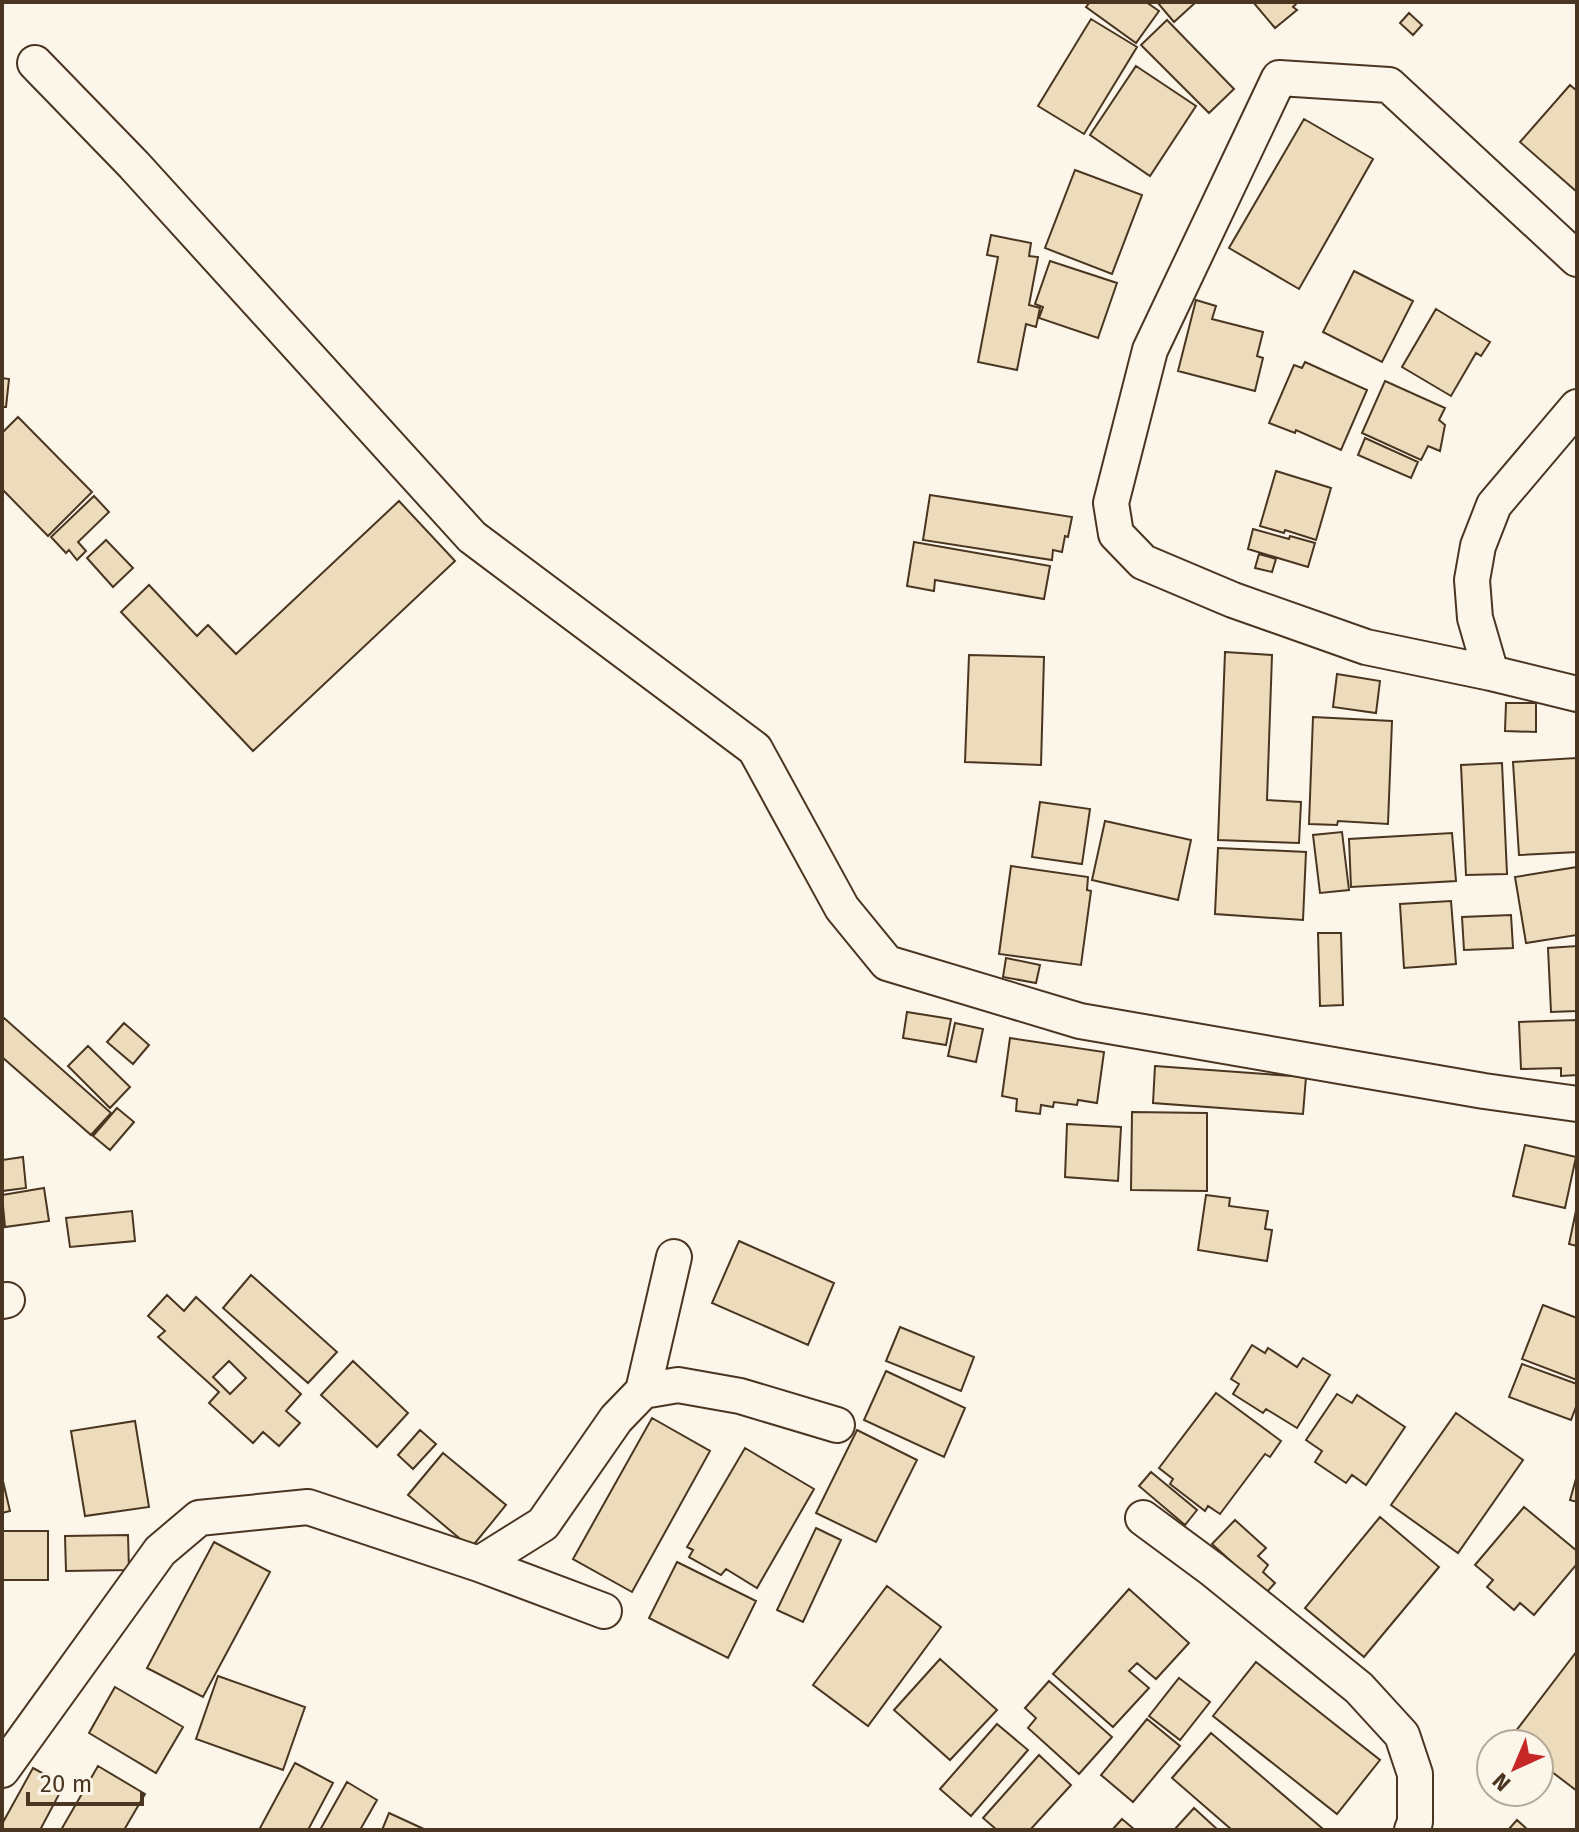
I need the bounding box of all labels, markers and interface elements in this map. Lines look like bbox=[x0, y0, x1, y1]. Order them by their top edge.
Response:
north arrow bbox=[1475, 1728, 1555, 1808]
scale bar bbox=[28, 1756, 142, 1806]
text: N bbox=[1487, 1767, 1516, 1797]
text: 20 m bbox=[40, 1770, 92, 1798]

